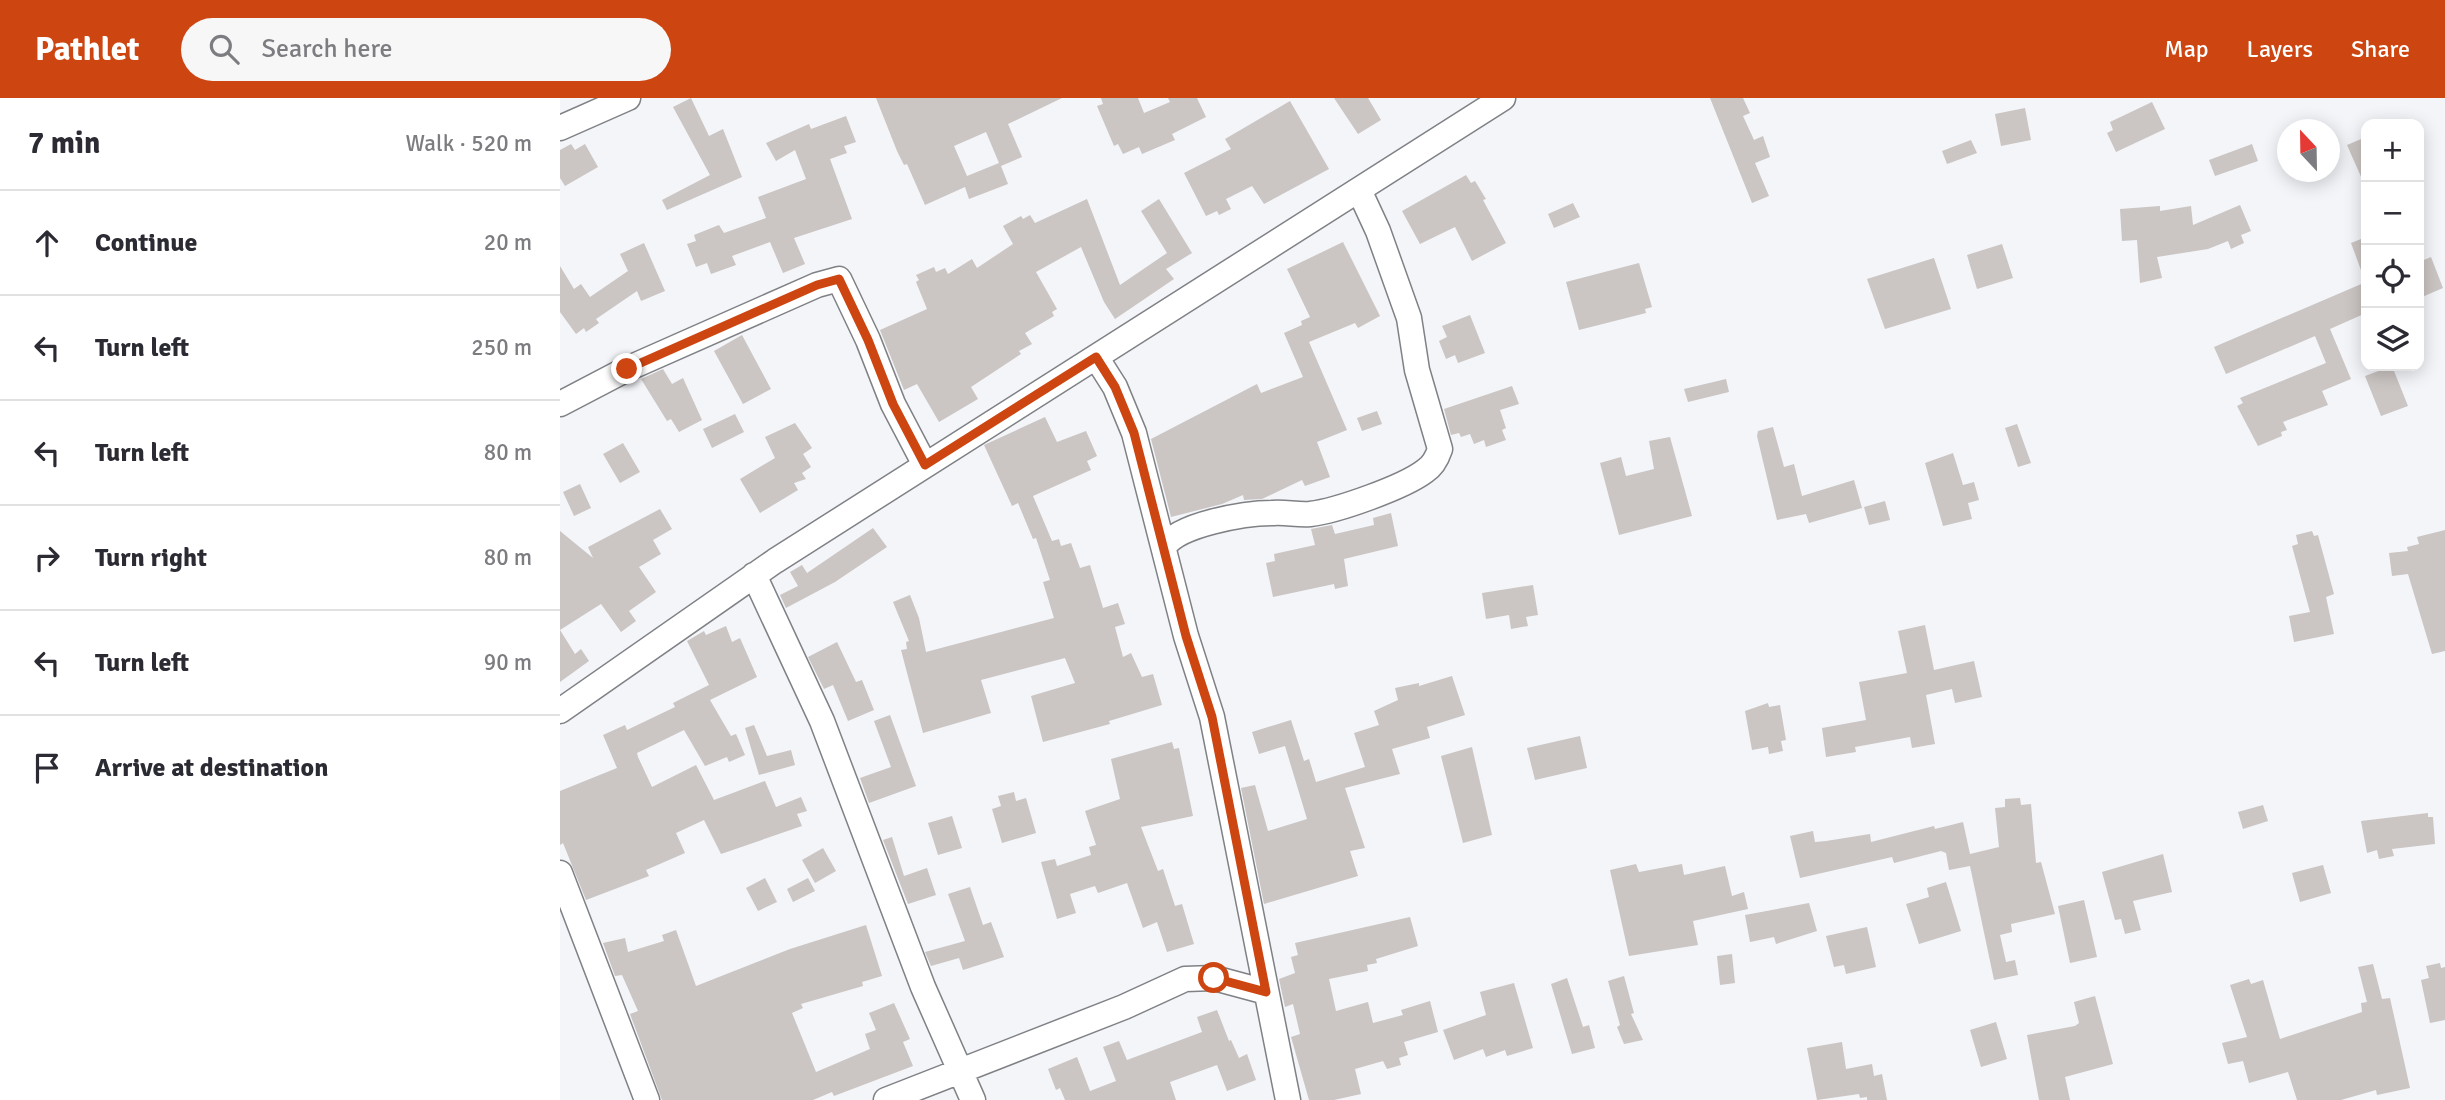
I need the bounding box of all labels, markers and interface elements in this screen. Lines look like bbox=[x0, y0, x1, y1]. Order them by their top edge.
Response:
search box bbox=[181, 18, 671, 81]
text: Pathlet bbox=[35, 29, 139, 70]
icon: search bbox=[205, 30, 243, 68]
text: Search here bbox=[261, 33, 393, 65]
text: Map bbox=[2164, 34, 2209, 64]
text: Layers bbox=[2247, 34, 2313, 64]
text: Share bbox=[2351, 34, 2410, 64]
north arrow bbox=[2277, 119, 2340, 182]
map controls bbox=[2361, 119, 2424, 371]
button: + bbox=[2361, 119, 2424, 182]
text: 7 min bbox=[28, 125, 100, 162]
text: Walk · 520 m bbox=[406, 129, 532, 158]
button: − bbox=[2361, 182, 2424, 245]
icon: ahead bbox=[28, 224, 66, 262]
text: Continue bbox=[95, 227, 197, 259]
text: 20 m bbox=[484, 228, 532, 257]
button: locate bbox=[2361, 245, 2424, 308]
button: layers bbox=[2361, 308, 2424, 371]
icon: left bbox=[28, 329, 66, 367]
text: Turn left bbox=[95, 332, 189, 364]
text: 250 m bbox=[471, 333, 532, 362]
route end bbox=[611, 353, 642, 384]
icon: left bbox=[28, 434, 66, 472]
text: Turn left bbox=[95, 437, 189, 469]
text: 80 m bbox=[484, 438, 532, 467]
icon: right bbox=[28, 539, 66, 577]
text: Turn right bbox=[95, 542, 207, 574]
text: 80 m bbox=[484, 543, 532, 572]
icon: left bbox=[28, 644, 66, 682]
text: Turn left bbox=[95, 647, 189, 679]
text: 90 m bbox=[484, 648, 532, 677]
icon: arrive bbox=[28, 749, 66, 787]
text: Arrive at destination bbox=[95, 752, 328, 784]
route start bbox=[1198, 962, 1229, 993]

